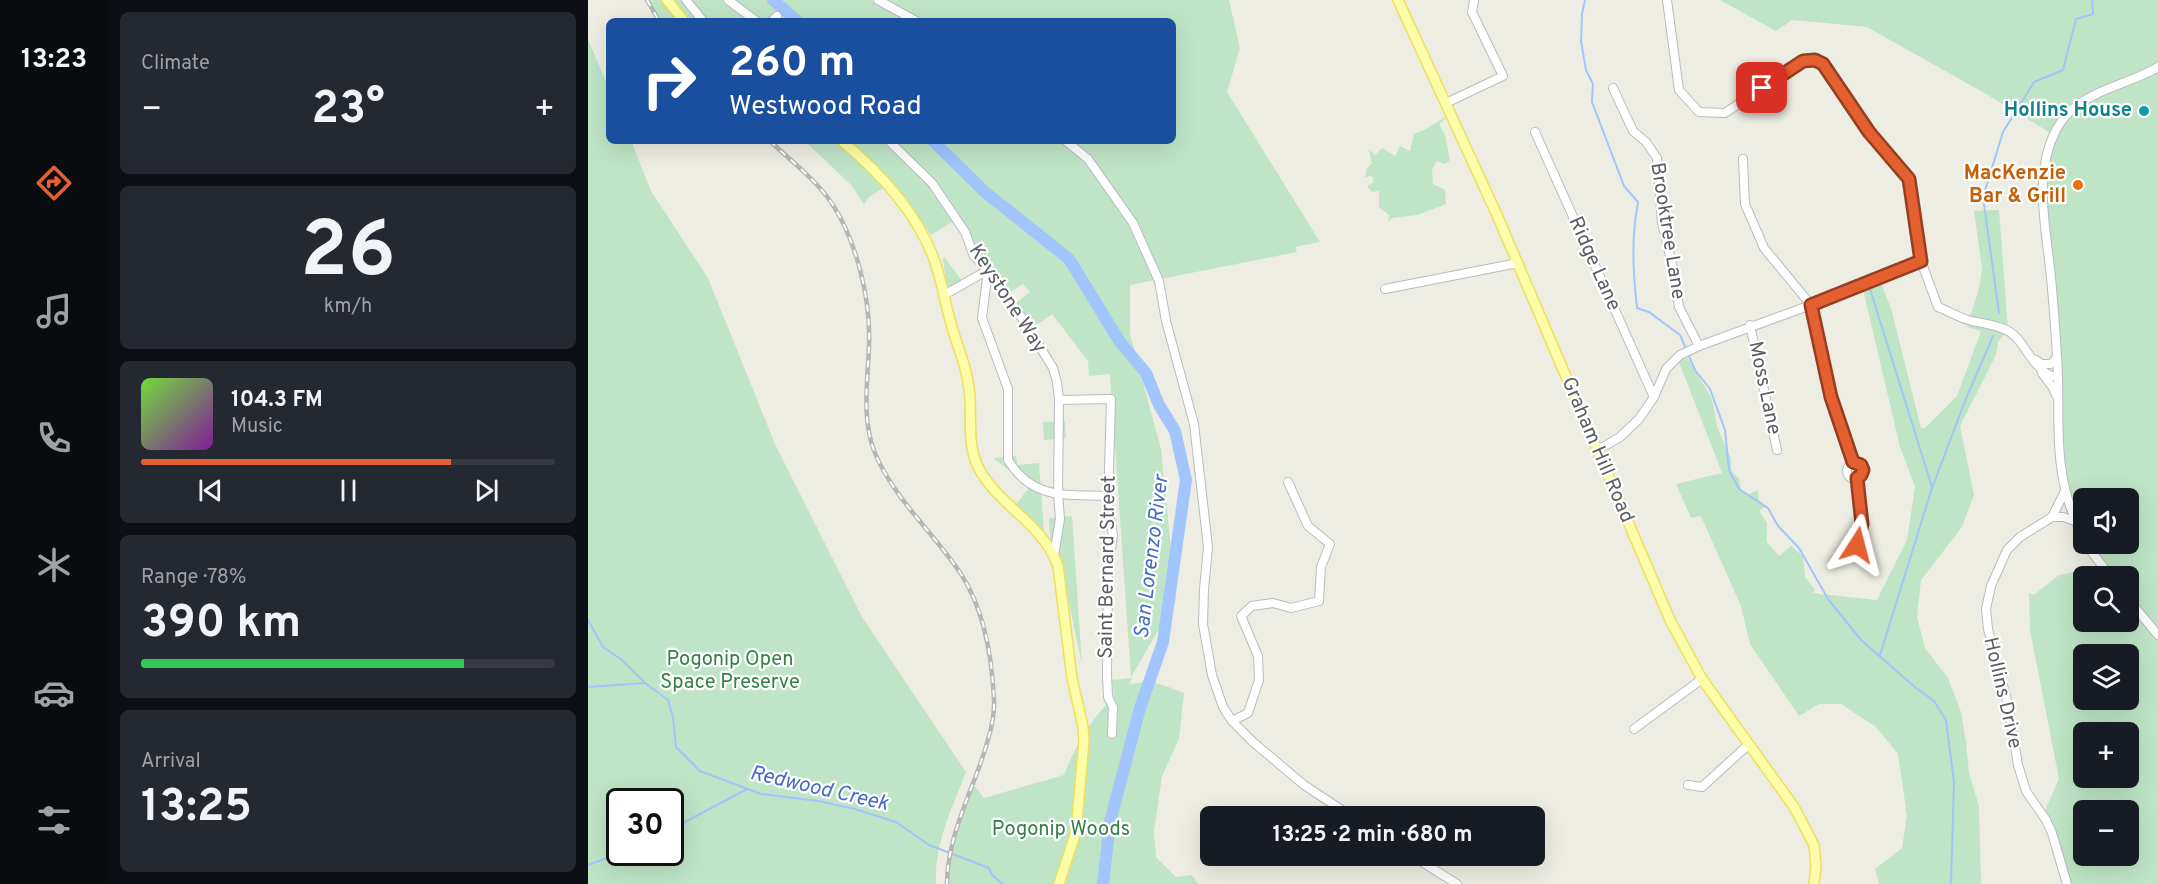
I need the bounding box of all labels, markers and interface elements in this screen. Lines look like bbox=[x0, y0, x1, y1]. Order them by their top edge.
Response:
text: 260 m bbox=[729, 38, 855, 91]
icon: right bbox=[630, 42, 708, 120]
text: 13:23 bbox=[21, 43, 87, 77]
text: Climate bbox=[141, 51, 210, 77]
pin bbox=[1736, 62, 1787, 113]
icon: arrive bbox=[1745, 71, 1778, 104]
text: 23° bbox=[311, 82, 385, 139]
text: − bbox=[141, 90, 162, 132]
text: + bbox=[534, 90, 555, 132]
text: Westwood Road bbox=[729, 90, 922, 124]
place label: Hollins House bbox=[2004, 98, 2132, 124]
marker: Hollins House bbox=[2137, 104, 2151, 118]
street label: Brooktree Lane bbox=[1643, 161, 1691, 301]
place label: MacKenzie Bar & Grill bbox=[1964, 161, 2066, 210]
icon: directions bbox=[33, 162, 75, 204]
marker: MacKenzie Bar & Grill bbox=[2071, 178, 2085, 192]
text: 26 bbox=[300, 205, 396, 304]
street label: Ridge Lane bbox=[1562, 213, 1626, 315]
street label: Keystone Way bbox=[962, 240, 1052, 358]
icon: music bbox=[33, 290, 75, 332]
text: km/h bbox=[324, 294, 372, 320]
street label: Moss Lane bbox=[1741, 339, 1787, 437]
street label: Graham Hill Road bbox=[1555, 373, 1639, 527]
text: 104.3 FM bbox=[231, 387, 323, 414]
text: Music bbox=[231, 414, 283, 440]
icon: phone bbox=[33, 417, 75, 459]
water label: San Lorenzo River bbox=[1129, 472, 1176, 640]
icon: previous bbox=[194, 474, 227, 507]
icon: pause bbox=[332, 474, 365, 507]
icon: next bbox=[470, 474, 503, 507]
street label: Saint Bernard Street bbox=[1093, 475, 1123, 659]
map controls bbox=[2073, 488, 2139, 866]
button: sound bbox=[2073, 488, 2139, 554]
position arrow bbox=[1825, 513, 1889, 577]
icon: climate bbox=[33, 544, 75, 586]
text: Range · 78% bbox=[141, 565, 246, 591]
button: search bbox=[2073, 566, 2139, 632]
text: 390 km bbox=[141, 596, 301, 653]
street label: Hollins Drive bbox=[1977, 635, 2027, 751]
button: layers bbox=[2073, 644, 2139, 710]
park label: Pogonip Open Space Preserve bbox=[660, 647, 800, 696]
icon: car bbox=[33, 672, 75, 714]
button: + bbox=[2073, 722, 2139, 788]
text: Arrival bbox=[141, 749, 201, 775]
water label: Redwood Creek bbox=[747, 760, 891, 818]
text: 13:25 bbox=[141, 780, 252, 837]
speed limit sign: 30 bbox=[606, 788, 684, 866]
icon: filters bbox=[33, 799, 75, 841]
button: − bbox=[2073, 800, 2139, 866]
park label: Pogonip Woods bbox=[992, 817, 1130, 843]
text: 13:25 · 2 min · 680 m bbox=[1273, 822, 1472, 849]

